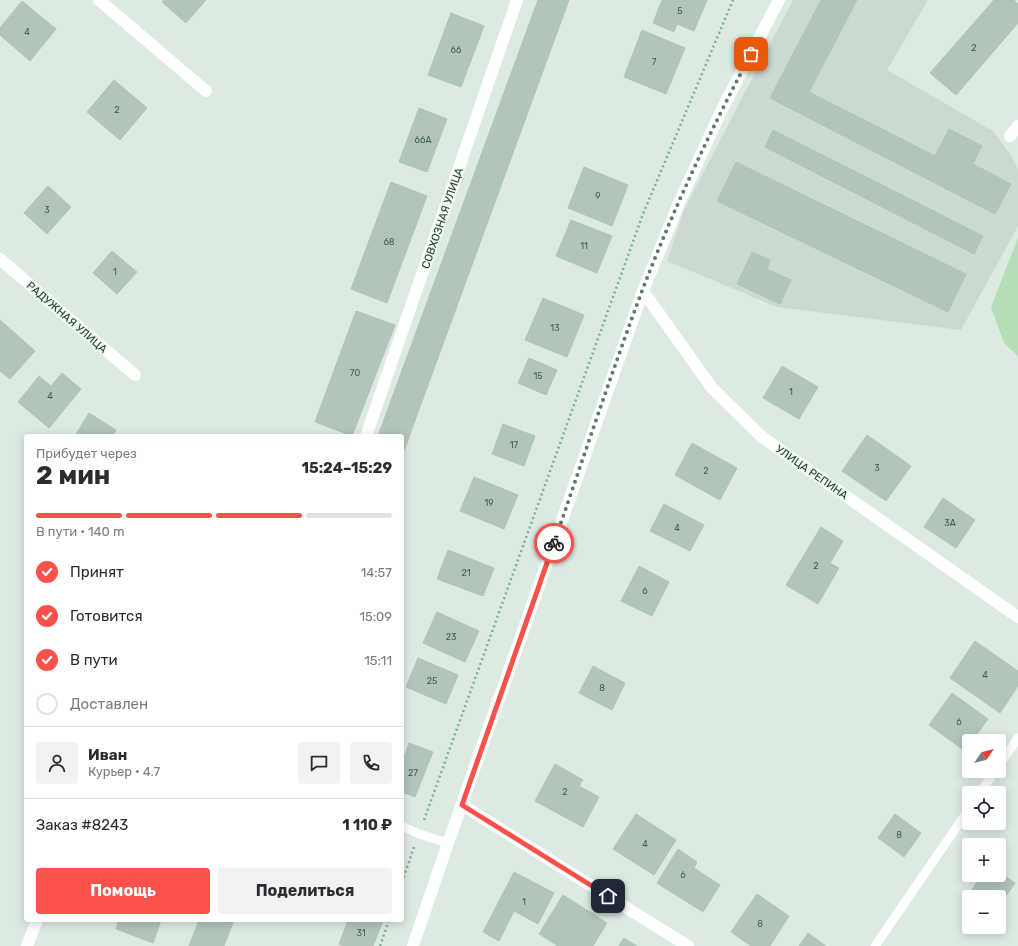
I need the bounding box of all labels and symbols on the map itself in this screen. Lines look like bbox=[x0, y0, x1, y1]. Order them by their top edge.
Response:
house number: 5 bbox=[677, 6, 683, 16]
house number: 4 bbox=[24, 27, 30, 37]
pin bbox=[734, 37, 768, 71]
house number: 2 bbox=[971, 43, 977, 53]
house number: 66 bbox=[451, 45, 462, 55]
house number: 7 bbox=[652, 57, 657, 67]
house number: 2 bbox=[114, 105, 120, 115]
house number: 66А bbox=[415, 135, 431, 145]
street label: СОВХОЗНАЯ УЛИЦА bbox=[419, 165, 466, 270]
house number: 9 bbox=[595, 191, 601, 201]
house number: 3 bbox=[44, 205, 50, 215]
house number: 68 bbox=[383, 237, 395, 247]
house number: 11 bbox=[580, 241, 588, 251]
house number: 1 bbox=[113, 267, 117, 277]
street label: РАДУЖНАЯ УЛИЦА bbox=[24, 279, 110, 356]
house number: 13 bbox=[550, 323, 560, 333]
house number: 70 bbox=[350, 368, 360, 378]
house number: 15 bbox=[533, 371, 543, 381]
house number: 1 bbox=[789, 387, 793, 397]
house number: 4 bbox=[47, 391, 53, 401]
house number: 17 bbox=[510, 440, 519, 450]
street label: УЛИЦА РЕПИНА bbox=[773, 443, 851, 503]
house number: 3 bbox=[874, 463, 880, 473]
house number: 2 bbox=[703, 466, 709, 476]
house number: 19 bbox=[484, 498, 494, 508]
house number: 3А bbox=[944, 518, 956, 528]
courier bbox=[534, 523, 574, 563]
house number: 4 bbox=[674, 523, 680, 533]
house number: 2 bbox=[813, 561, 819, 571]
house number: 21 bbox=[461, 568, 471, 578]
house number: 6 bbox=[642, 586, 648, 596]
house number: 23 bbox=[446, 632, 456, 642]
house number: 4 bbox=[982, 670, 988, 680]
house number: 25 bbox=[427, 676, 437, 686]
house number: 8 bbox=[599, 683, 605, 693]
house number: 6 bbox=[956, 717, 962, 727]
north arrow bbox=[962, 734, 1006, 778]
house number: 27 bbox=[408, 768, 418, 778]
house number: 2 bbox=[562, 787, 568, 797]
house number: 8 bbox=[896, 830, 902, 840]
house number: 4 bbox=[642, 839, 648, 849]
house number: 6 bbox=[680, 870, 686, 880]
pin bbox=[591, 879, 625, 913]
house number: 1 bbox=[522, 897, 526, 907]
house number: 8 bbox=[757, 919, 763, 929]
house number: 31 bbox=[356, 928, 366, 938]

